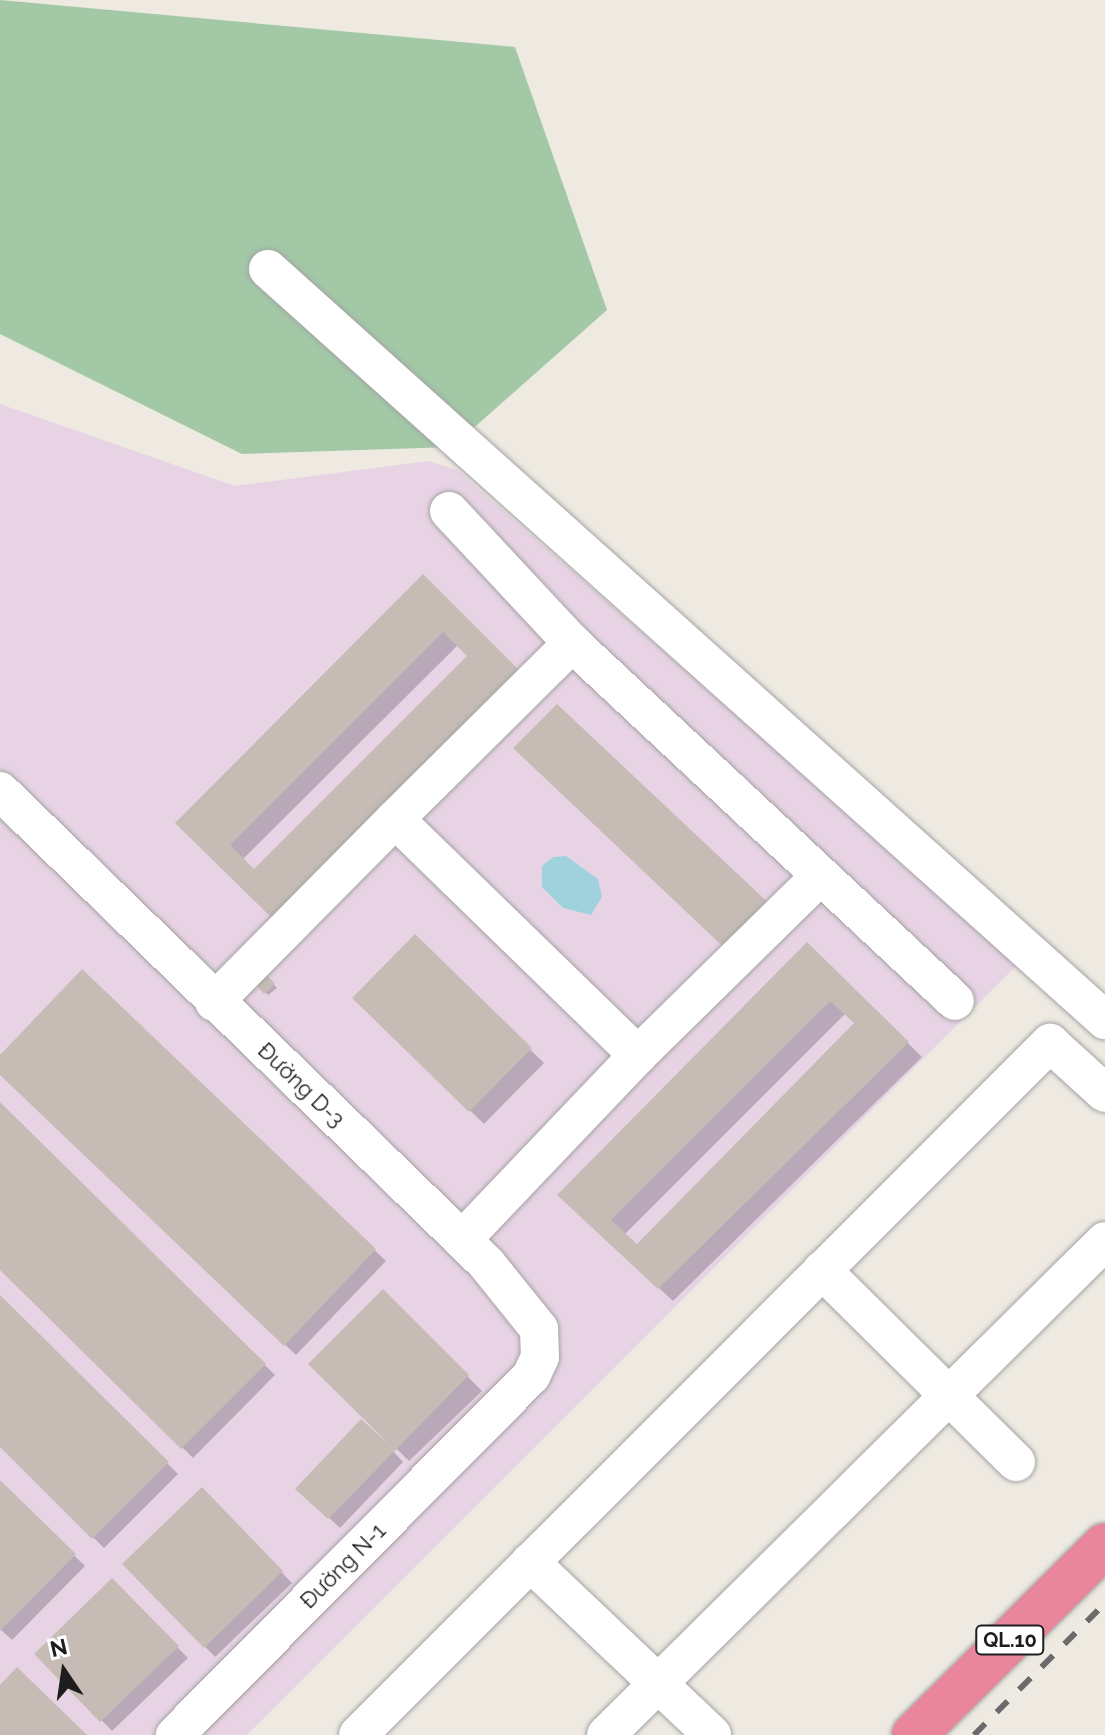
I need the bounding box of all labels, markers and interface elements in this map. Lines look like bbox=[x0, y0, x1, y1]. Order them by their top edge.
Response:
street label: Đường D-3 bbox=[252, 1037, 350, 1133]
street label: Đường N-1 bbox=[295, 1518, 391, 1614]
road number: QL.10 bbox=[974, 1624, 1046, 1656]
north arrow bbox=[24, 1631, 104, 1711]
text: N bbox=[47, 1633, 70, 1662]

